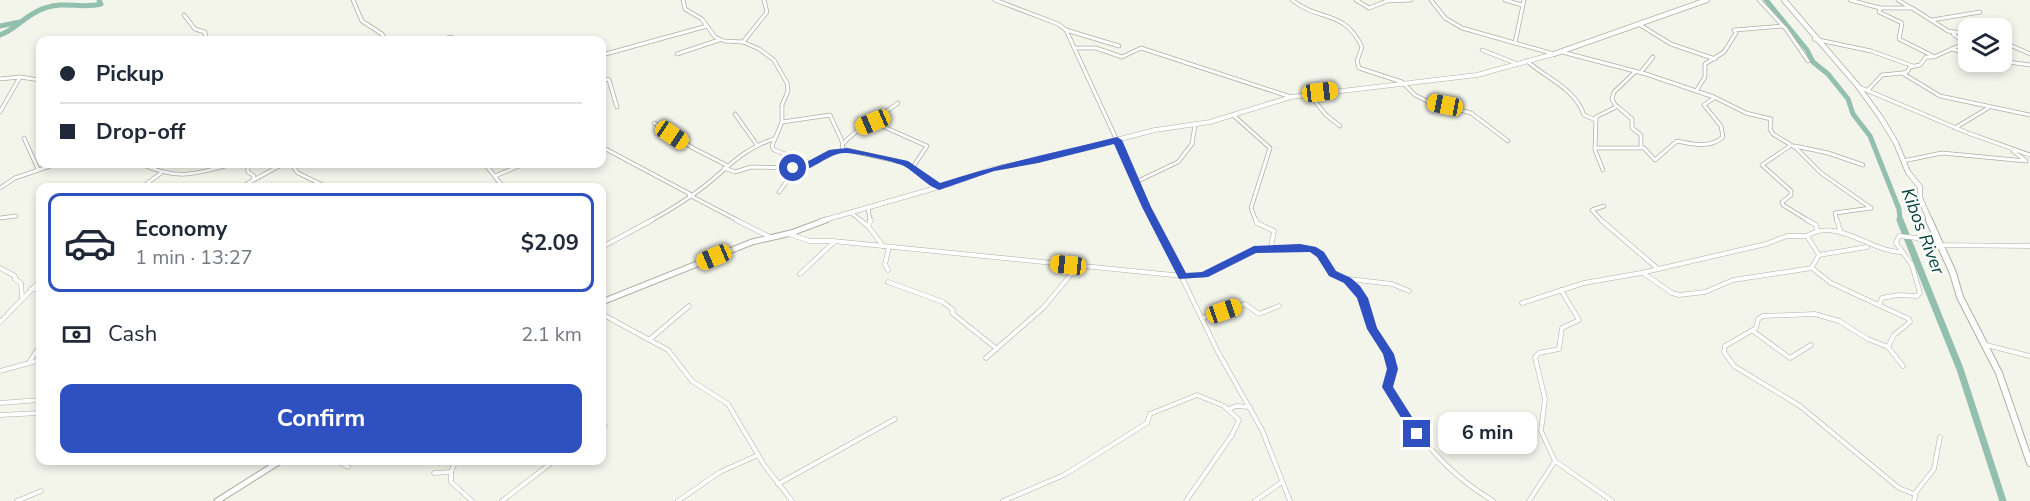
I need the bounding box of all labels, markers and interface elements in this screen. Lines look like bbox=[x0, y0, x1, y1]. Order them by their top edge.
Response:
map controls bbox=[1958, 18, 2012, 72]
button: layers bbox=[1958, 18, 2012, 72]
text: Pickup bbox=[96, 59, 164, 89]
car bbox=[1301, 81, 1339, 103]
car bbox=[1426, 93, 1464, 117]
car bbox=[853, 107, 893, 137]
text: Drop-off bbox=[96, 117, 185, 147]
car bbox=[652, 117, 692, 153]
route start bbox=[779, 154, 806, 181]
water label: Kibos River bbox=[1896, 184, 1951, 278]
text: Economy bbox=[135, 214, 227, 244]
icon: car bbox=[63, 216, 117, 270]
text: $2.09 bbox=[521, 228, 579, 258]
car bbox=[694, 242, 734, 272]
text: 1 min · 13:27 bbox=[135, 244, 253, 271]
car bbox=[1049, 254, 1087, 276]
car bbox=[1204, 297, 1244, 325]
icon: cash bbox=[60, 318, 93, 351]
text: Cash bbox=[108, 319, 157, 349]
text: 2.1 km bbox=[521, 321, 582, 348]
button: Confirm bbox=[60, 384, 582, 453]
callout: 6 min bbox=[1438, 413, 1537, 455]
text: 6 min bbox=[1462, 419, 1513, 446]
route end bbox=[1403, 420, 1430, 447]

